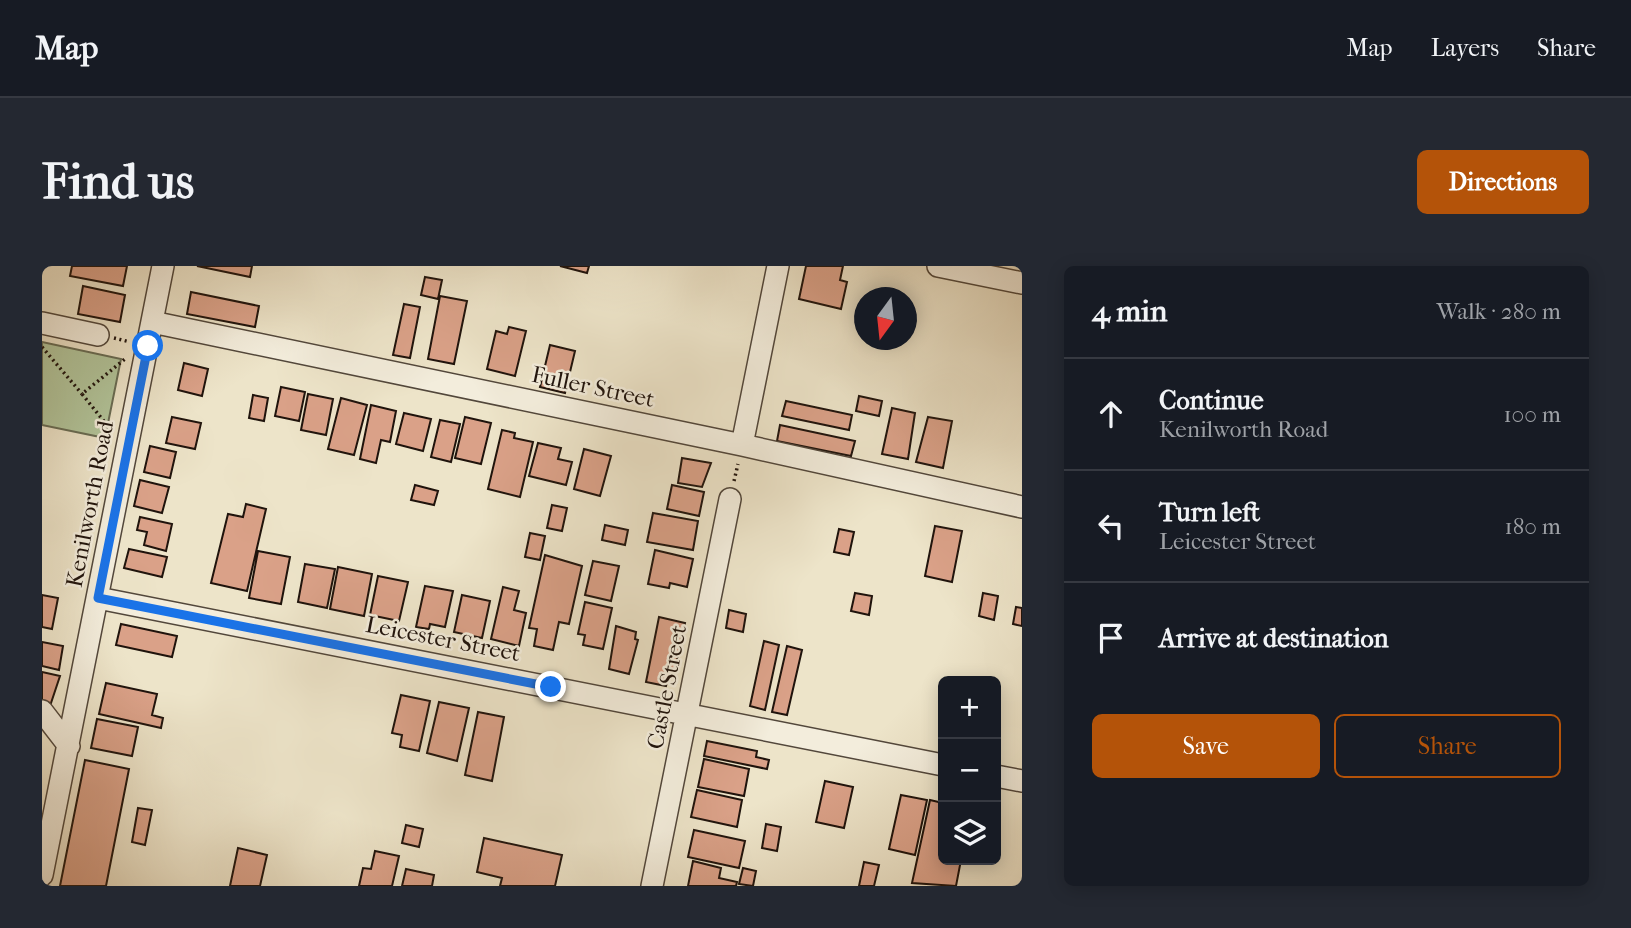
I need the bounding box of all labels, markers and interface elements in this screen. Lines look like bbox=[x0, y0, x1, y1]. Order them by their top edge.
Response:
text: Map bbox=[35, 29, 98, 68]
text: Map bbox=[1347, 34, 1393, 62]
text: Layers bbox=[1431, 34, 1499, 62]
text: Share bbox=[1537, 34, 1596, 62]
button: Directions bbox=[1417, 150, 1589, 214]
text: Find us bbox=[42, 153, 194, 211]
north arrow bbox=[854, 287, 917, 350]
text: 4 min bbox=[1092, 294, 1167, 329]
text: Walk · 280 m bbox=[1437, 298, 1561, 325]
route start bbox=[132, 330, 163, 361]
street label: Fuller Street bbox=[529, 361, 657, 413]
text: Continue bbox=[1159, 385, 1264, 416]
icon: ahead bbox=[1092, 395, 1130, 433]
text: 100 m bbox=[1503, 401, 1561, 428]
text: Kenilworth Road bbox=[1159, 416, 1328, 443]
street label: Kenilworth Road bbox=[61, 418, 119, 590]
text: Turn left bbox=[1159, 497, 1260, 528]
icon: left bbox=[1092, 507, 1130, 545]
text: 180 m bbox=[1504, 513, 1561, 540]
text: Leicester Street bbox=[1159, 528, 1316, 555]
street label: Leicester Street bbox=[363, 611, 523, 667]
icon: arrive bbox=[1092, 619, 1130, 657]
street label: Castle Street bbox=[642, 623, 692, 751]
text: Arrive at destination bbox=[1159, 623, 1389, 654]
route end bbox=[535, 671, 566, 702]
map controls bbox=[938, 676, 1001, 865]
button: + bbox=[938, 676, 1001, 739]
button: Save bbox=[1092, 714, 1320, 778]
button: Share bbox=[1334, 714, 1561, 778]
button: − bbox=[938, 739, 1001, 802]
button: layers bbox=[938, 802, 1001, 865]

